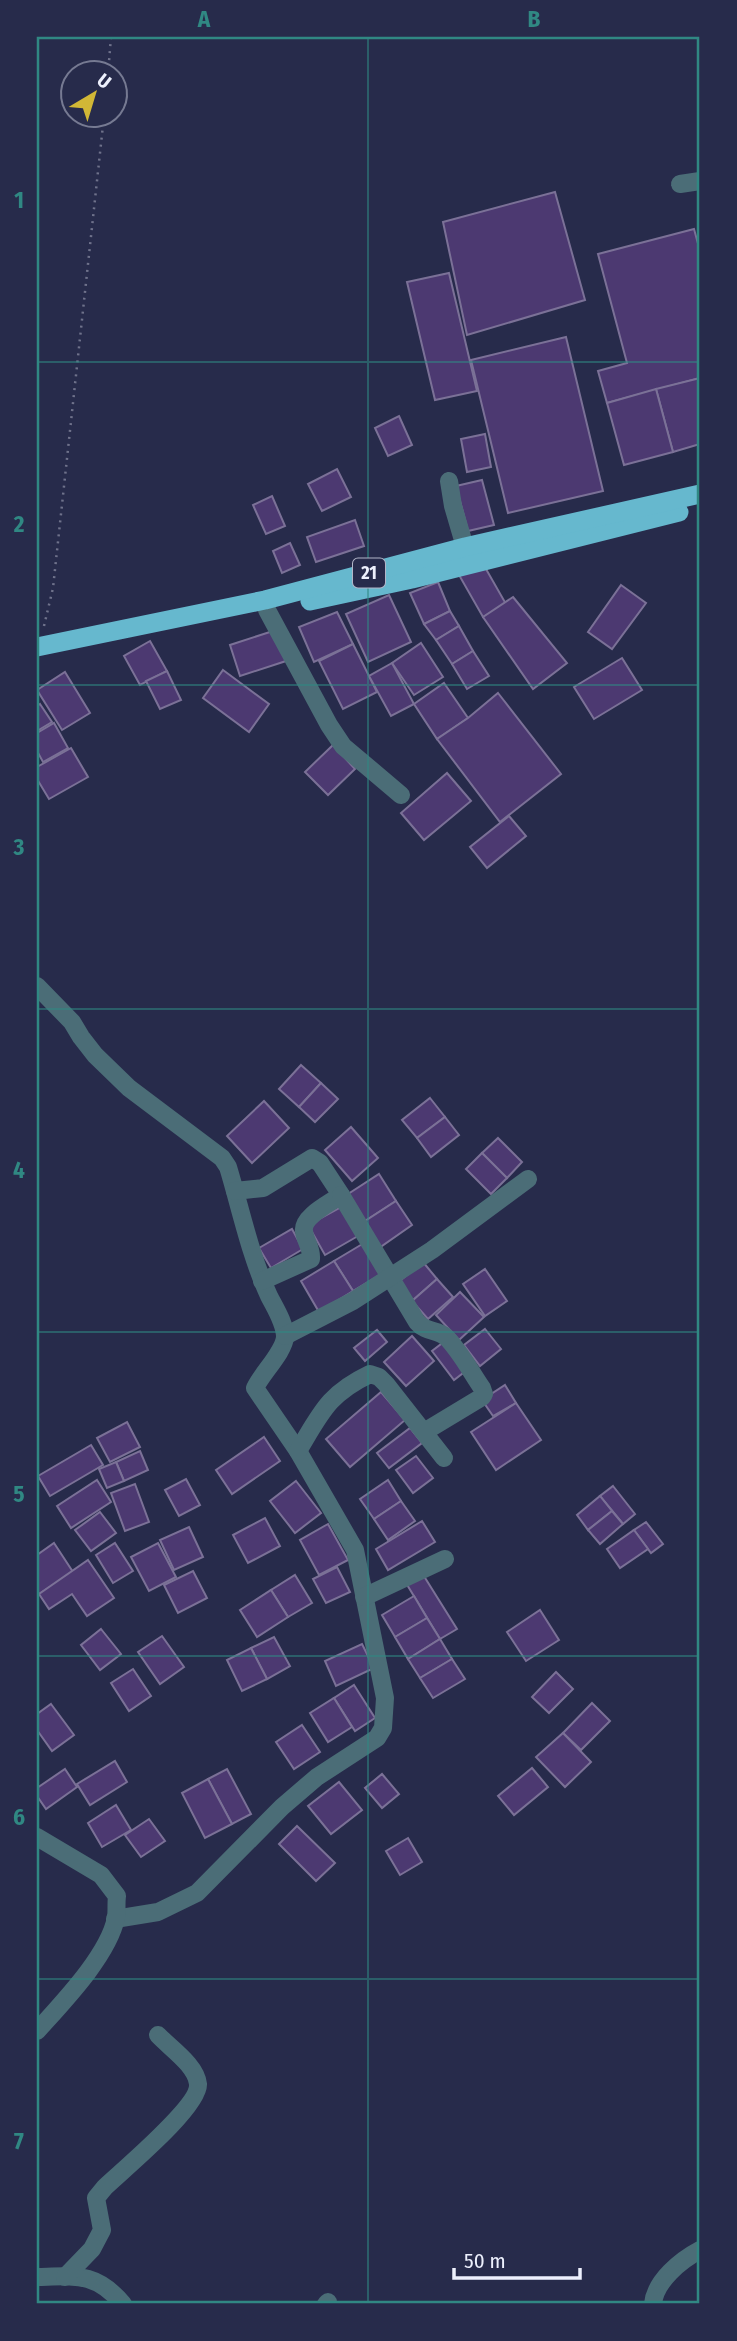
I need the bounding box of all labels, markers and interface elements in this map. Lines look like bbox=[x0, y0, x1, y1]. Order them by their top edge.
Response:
text: A bbox=[197, 5, 211, 33]
text: B bbox=[528, 5, 541, 33]
north arrow bbox=[60, 60, 130, 130]
text: U bbox=[93, 69, 116, 93]
text: 1 bbox=[14, 186, 24, 214]
text: 2 bbox=[13, 510, 25, 538]
road number: 21 bbox=[353, 558, 385, 588]
text: 3 bbox=[13, 833, 25, 861]
text: 4 bbox=[13, 1156, 25, 1184]
text: 5 bbox=[13, 1480, 25, 1508]
text: 6 bbox=[13, 1803, 25, 1831]
text: 7 bbox=[14, 2127, 24, 2155]
scale bar bbox=[454, 2236, 580, 2280]
text: 50 m bbox=[464, 2248, 506, 2274]

